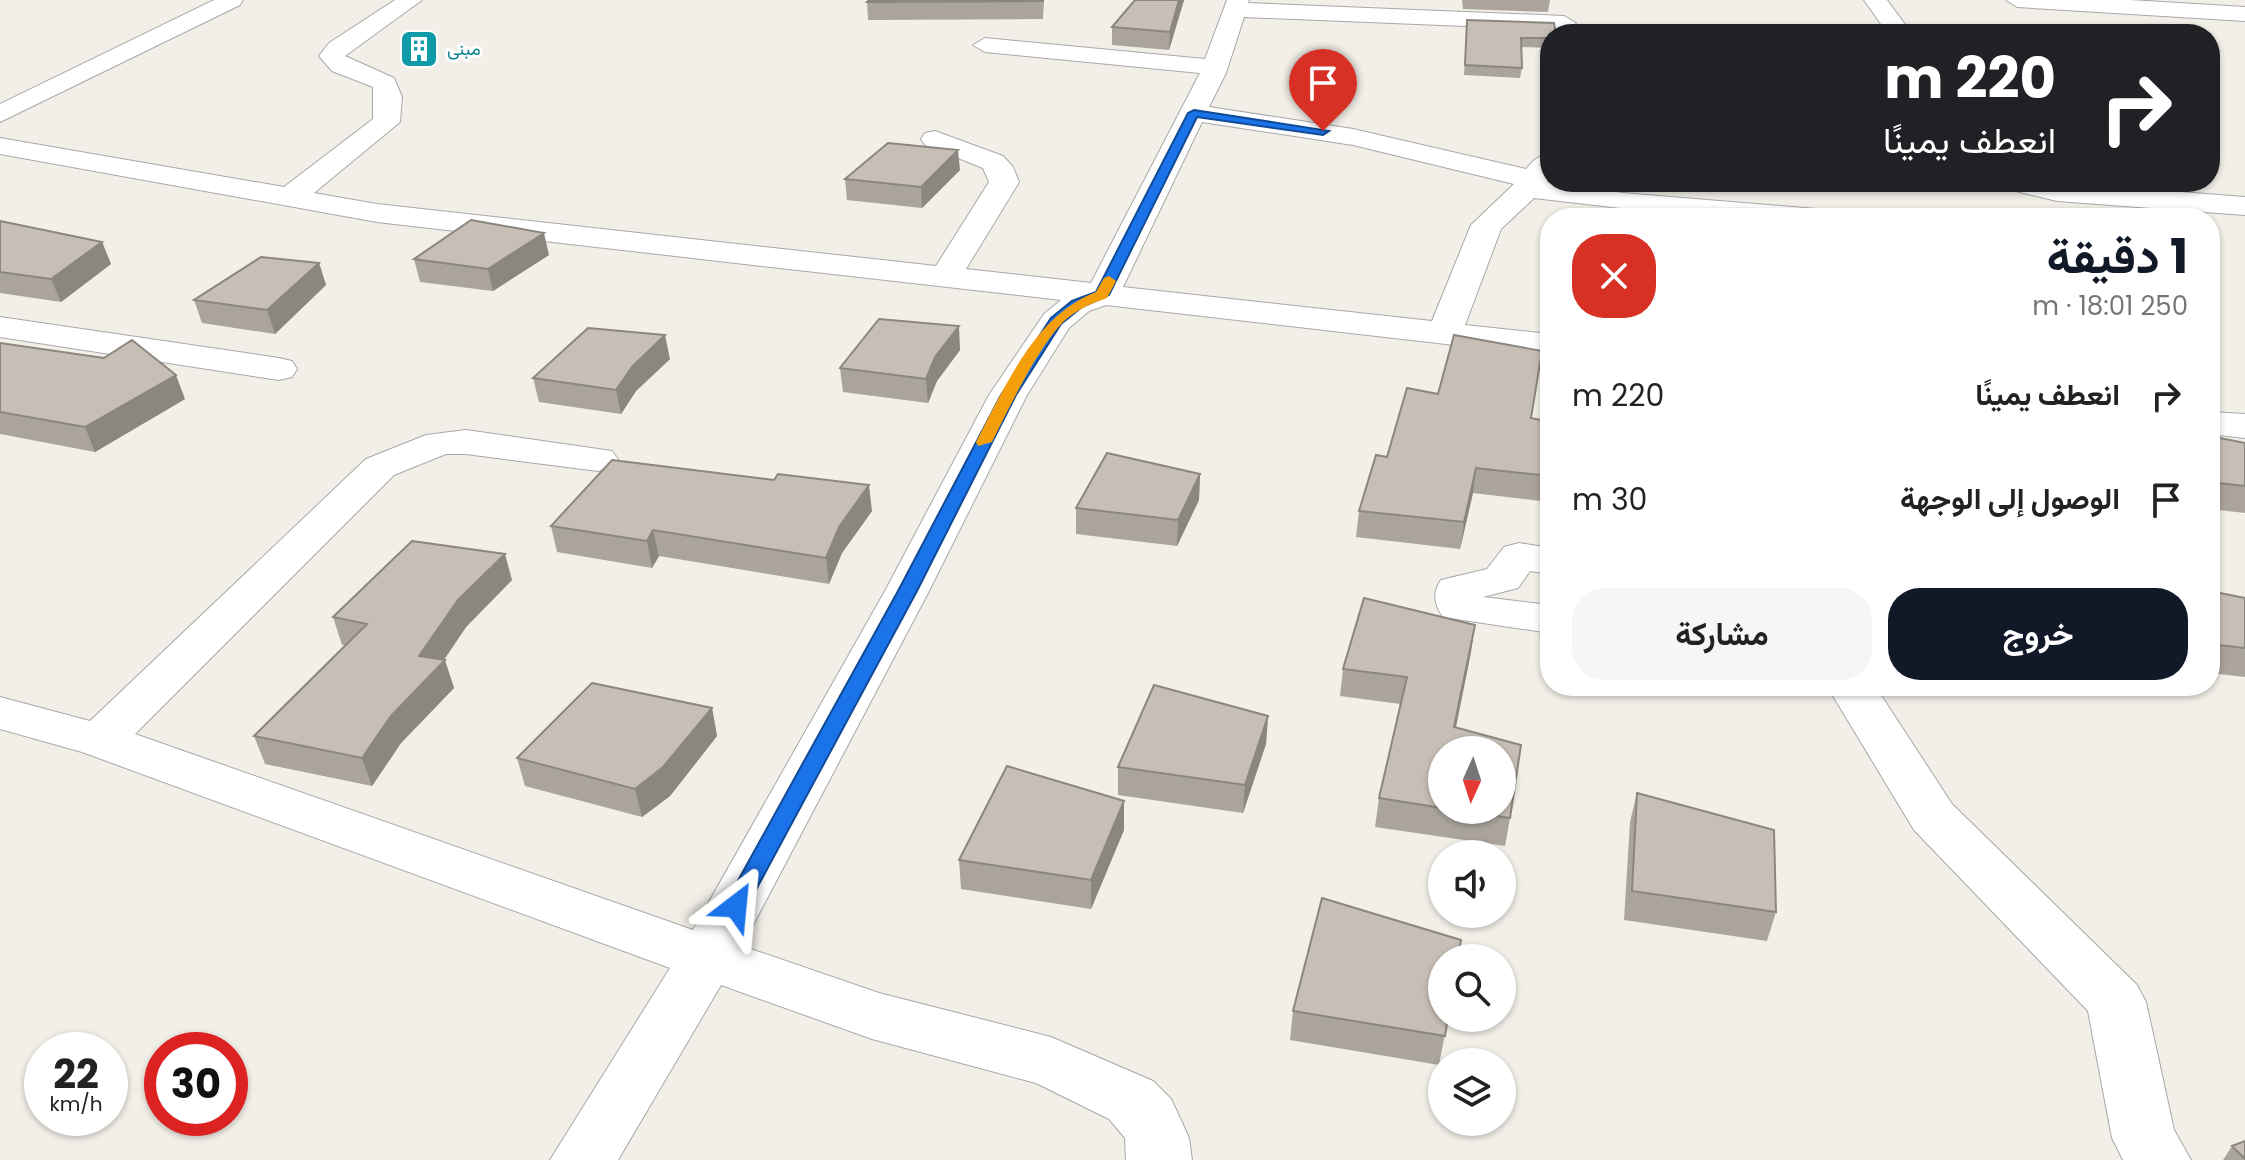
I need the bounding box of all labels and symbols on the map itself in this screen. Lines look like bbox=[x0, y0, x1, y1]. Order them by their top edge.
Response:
building icon: مبنى bbox=[398, 28, 440, 70]
place label: مبنى bbox=[447, 36, 481, 61]
pin bbox=[1289, 49, 1357, 131]
north arrow bbox=[1428, 736, 1516, 824]
position arrow bbox=[694, 864, 778, 948]
speed limit sign: 30 bbox=[144, 1032, 248, 1136]

